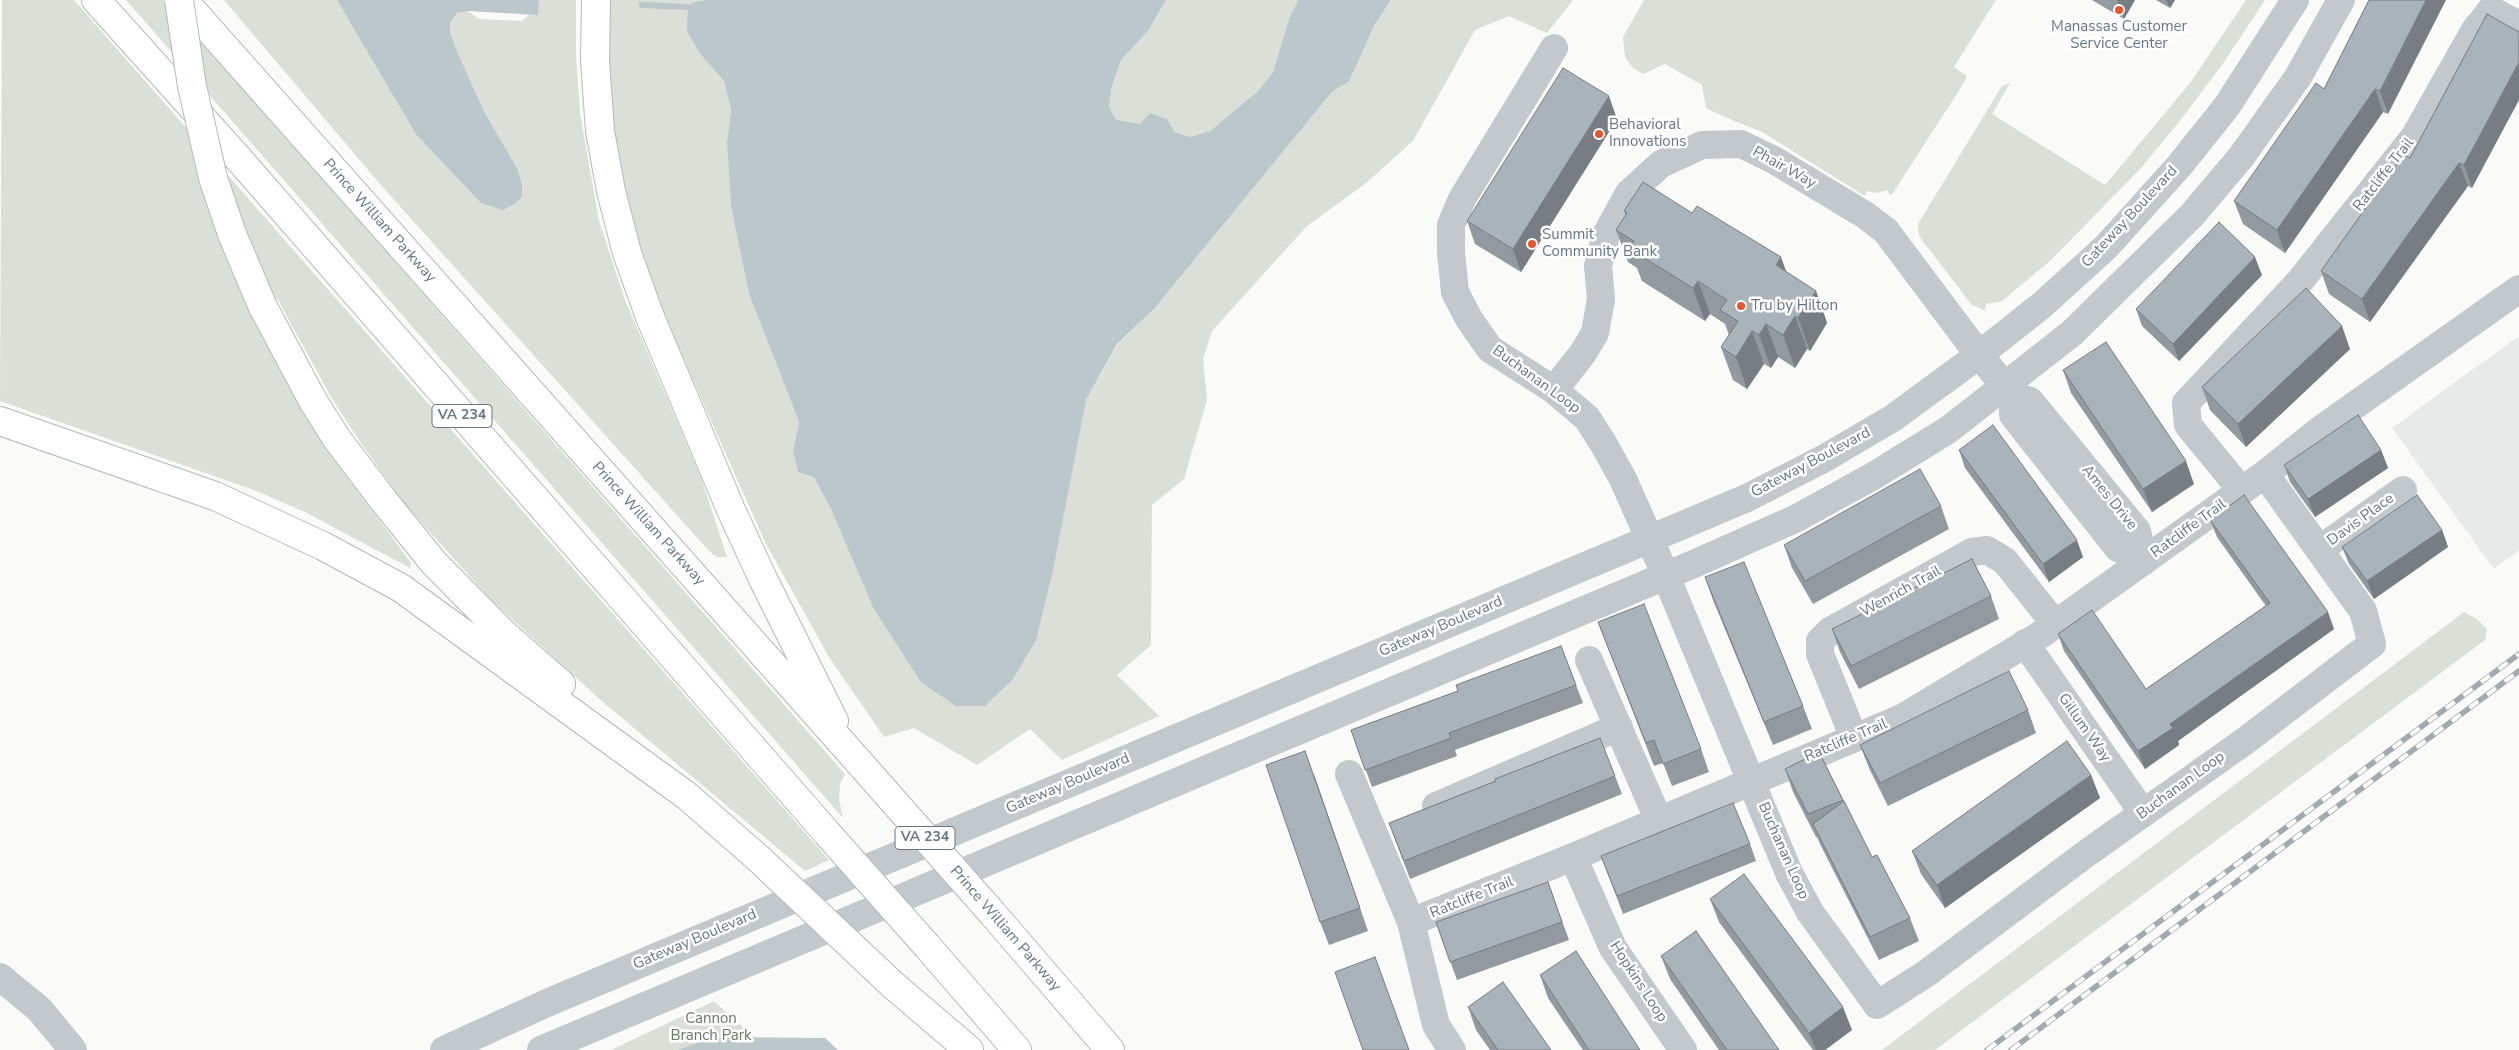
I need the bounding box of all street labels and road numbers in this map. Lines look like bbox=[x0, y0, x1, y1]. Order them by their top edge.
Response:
street label: Ratcliffe Trail bbox=[2350, 135, 2418, 215]
street label: Phair Way bbox=[1749, 143, 1819, 193]
street label: Prince William Parkway bbox=[319, 155, 439, 287]
street label: Gateway Boulevard bbox=[2078, 162, 2182, 272]
street label: Buchanan Loop bbox=[1489, 342, 1583, 418]
road number: VA 234 bbox=[432, 404, 492, 428]
street label: Gateway Boulevard bbox=[1748, 424, 1874, 502]
street label: Prince William Parkway bbox=[588, 458, 708, 590]
street label: Ames Drive bbox=[2077, 462, 2141, 534]
street label: Davis Place bbox=[2324, 490, 2398, 550]
street label: Ratcliffe Trail bbox=[2148, 496, 2230, 562]
street label: Wenrich Trail bbox=[1858, 562, 1944, 622]
street label: Gateway Boulevard bbox=[1377, 593, 1505, 661]
street label: Gillum Way bbox=[2054, 690, 2114, 766]
street label: Ratcliffe Trail bbox=[1802, 715, 1890, 767]
street label: Buchanan Loop bbox=[2134, 748, 2228, 824]
street label: Gateway Boulevard bbox=[1004, 750, 1132, 818]
street label: Buchanan Loop bbox=[1754, 800, 1812, 902]
road number: VA 234 bbox=[895, 826, 955, 850]
street label: Prince William Parkway bbox=[946, 863, 1064, 995]
street label: Ratcliffe Trail bbox=[1428, 873, 1516, 923]
street label: Gateway Boulevard bbox=[631, 906, 759, 974]
street label: Hopkins Loop bbox=[1605, 938, 1671, 1026]

